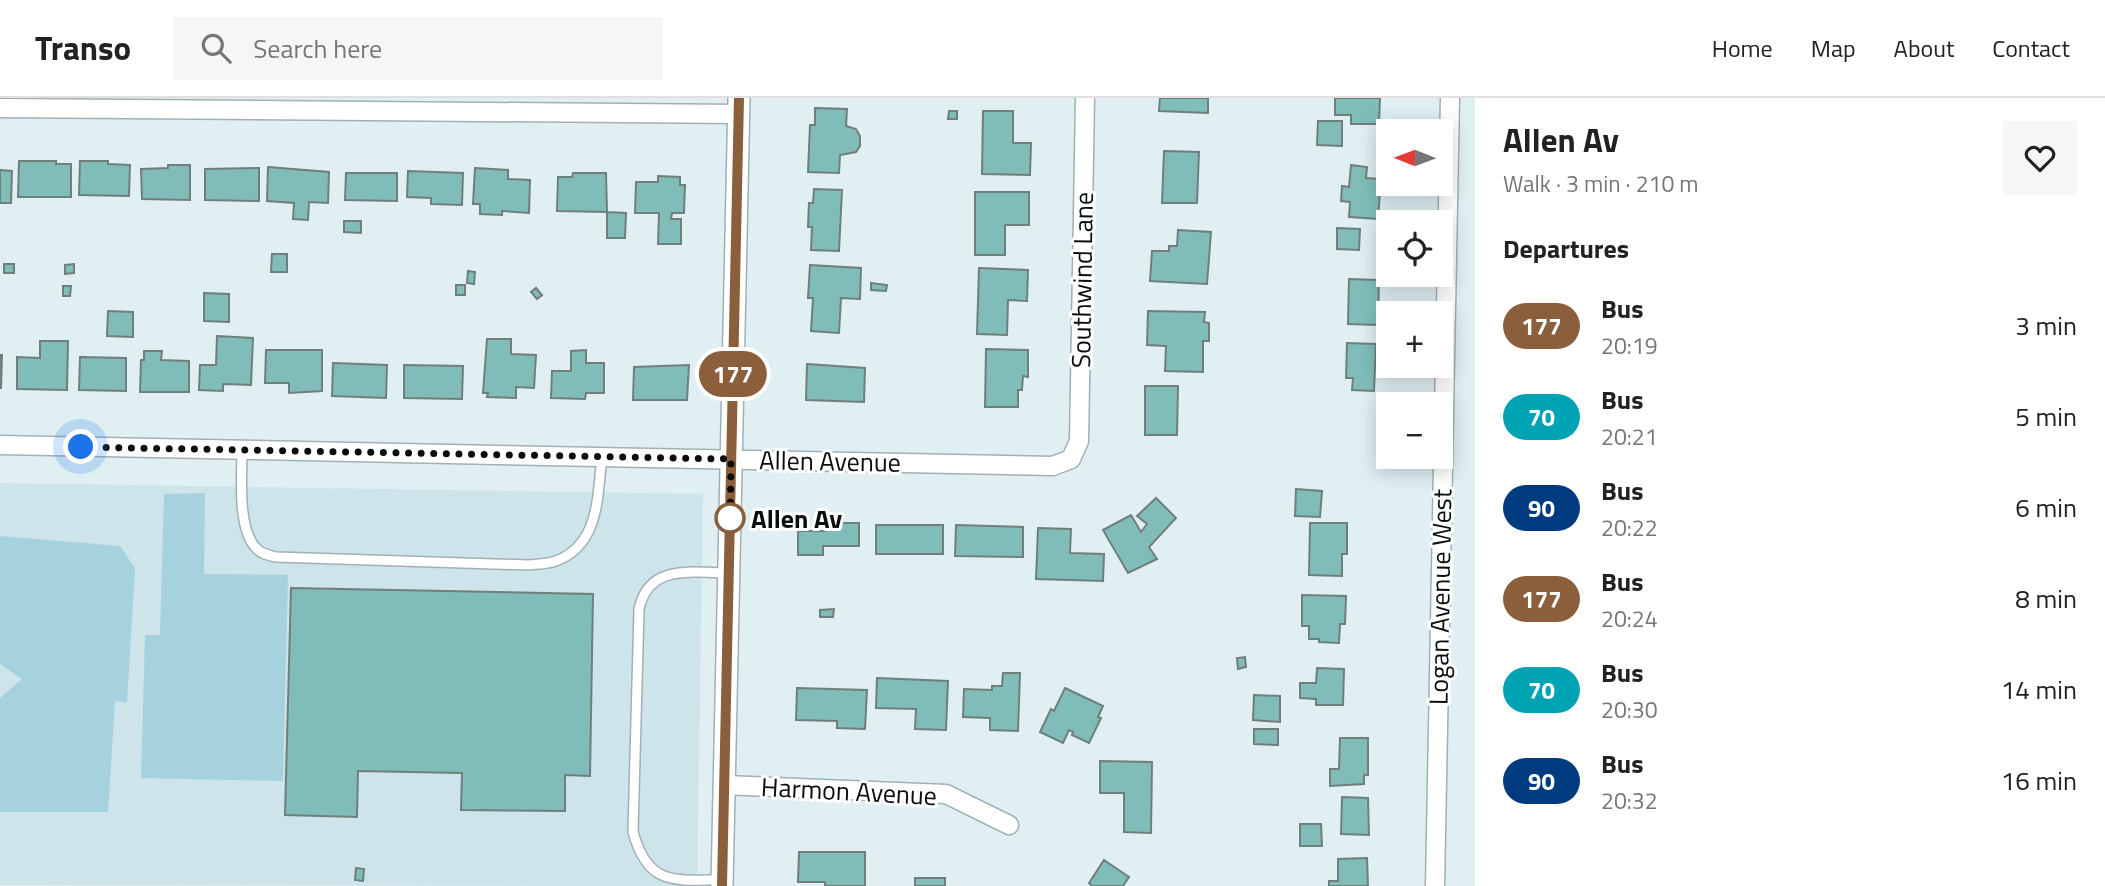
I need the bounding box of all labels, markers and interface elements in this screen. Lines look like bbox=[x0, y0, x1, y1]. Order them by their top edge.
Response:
search box bbox=[173, 17, 663, 80]
text: Transo bbox=[35, 23, 131, 73]
icon: search bbox=[197, 29, 235, 67]
text: Search here bbox=[253, 29, 382, 68]
text: Home bbox=[1712, 30, 1773, 66]
text: Map bbox=[1811, 30, 1856, 66]
text: About bbox=[1894, 30, 1954, 66]
text: Contact bbox=[1992, 30, 2070, 66]
text: Allen Av bbox=[1503, 115, 1619, 165]
north arrow bbox=[1376, 119, 1452, 196]
map controls bbox=[1376, 119, 1453, 469]
button: heart bbox=[2003, 121, 2077, 195]
text: Walk · 3 min · 210 m bbox=[1503, 166, 1699, 201]
street label: Southwind Lane bbox=[1061, 192, 1103, 368]
button: locate bbox=[1376, 210, 1453, 287]
text: Departures bbox=[1503, 229, 1629, 268]
text: Bus bbox=[1601, 289, 1643, 328]
button: + bbox=[1376, 301, 1453, 378]
text: 3 min bbox=[2015, 306, 2077, 345]
text: 177 bbox=[1521, 308, 1562, 344]
text: 20:19 bbox=[1601, 328, 1658, 363]
line badge: 177 bbox=[693, 351, 773, 397]
text: 177 bbox=[713, 356, 753, 392]
text: Bus bbox=[1601, 380, 1643, 419]
button: − bbox=[1376, 392, 1453, 469]
text: 5 min bbox=[2015, 397, 2077, 436]
text: 70 bbox=[1528, 399, 1555, 435]
text: 20:21 bbox=[1601, 419, 1658, 454]
your location bbox=[63, 429, 98, 464]
street label: Allen Avenue bbox=[759, 440, 901, 482]
text: Bus bbox=[1601, 471, 1643, 510]
text: 6 min bbox=[2015, 488, 2077, 527]
street label: Logan Avenue West bbox=[1419, 489, 1461, 705]
text: 90 bbox=[1528, 490, 1555, 526]
place label: Allen Av bbox=[751, 499, 842, 538]
marker: Allen Av bbox=[715, 503, 745, 533]
text: 20:22 bbox=[1601, 510, 1658, 545]
text: Bus bbox=[1601, 562, 1643, 601]
text: 8 min bbox=[2015, 579, 2077, 618]
text: 177 bbox=[1521, 581, 1562, 617]
text: 20:24 bbox=[1601, 601, 1658, 636]
text: Bus bbox=[1601, 653, 1643, 692]
text: 14 min bbox=[2001, 670, 2077, 709]
text: 70 bbox=[1528, 672, 1555, 708]
text: 20:30 bbox=[1601, 692, 1658, 727]
text: Bus bbox=[1601, 744, 1643, 783]
text: 16 min bbox=[2001, 761, 2077, 800]
text: 90 bbox=[1528, 763, 1555, 799]
street label: Harmon Avenue bbox=[760, 767, 938, 815]
text: 20:32 bbox=[1601, 783, 1658, 818]

